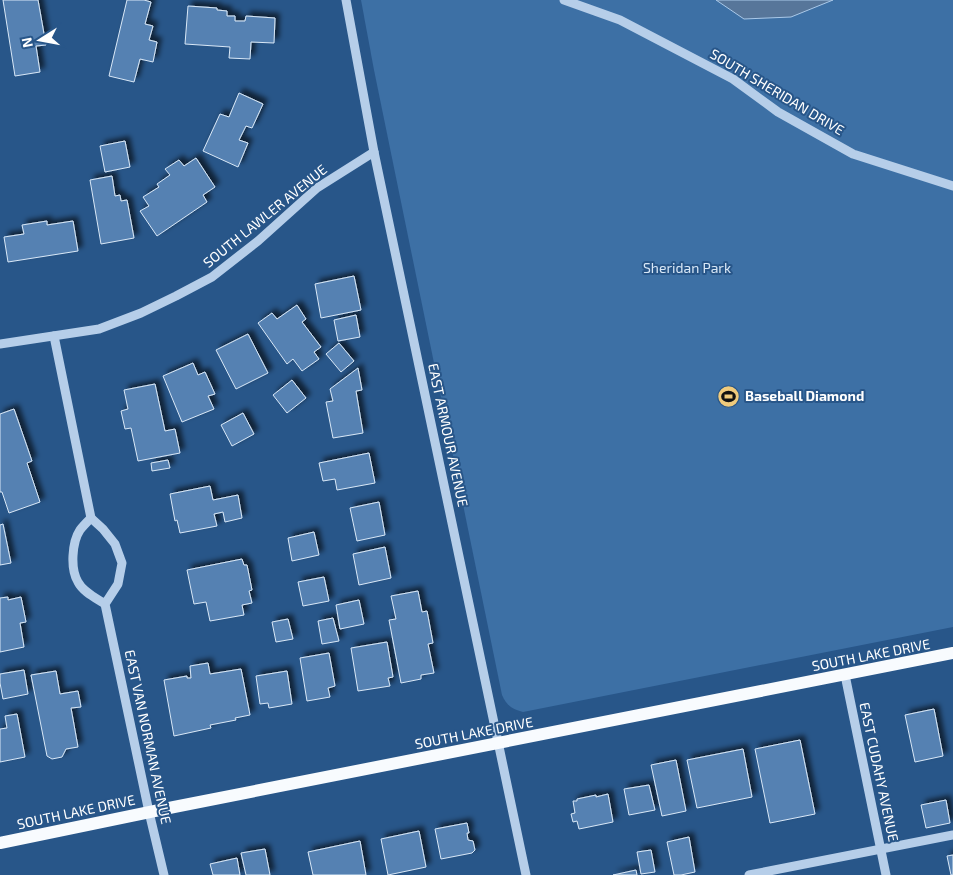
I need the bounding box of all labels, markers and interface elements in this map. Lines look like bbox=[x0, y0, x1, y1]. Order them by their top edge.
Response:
north arrow bbox=[15, 15, 65, 65]
text: N bbox=[17, 36, 36, 49]
street label: SOUTH SHERIDAN DRIVE bbox=[707, 45, 848, 138]
street label: SOUTH LAWLER AVENUE bbox=[199, 160, 330, 271]
park label: Sheridan Park bbox=[643, 259, 731, 276]
street label: EAST ARMOUR AVENUE bbox=[425, 362, 472, 508]
sports icon: Baseball Diamond bbox=[717, 384, 741, 408]
place label: Baseball Diamond bbox=[745, 387, 864, 404]
street label: SOUTH LAKE DRIVE bbox=[810, 635, 932, 674]
street label: EAST VAN NORMAN AVENUE bbox=[122, 648, 175, 826]
street label: EAST CUDAHY AVENUE bbox=[856, 701, 903, 843]
street label: SOUTH LAKE DRIVE bbox=[413, 713, 535, 752]
street label: SOUTH LAKE DRIVE bbox=[15, 791, 137, 832]

